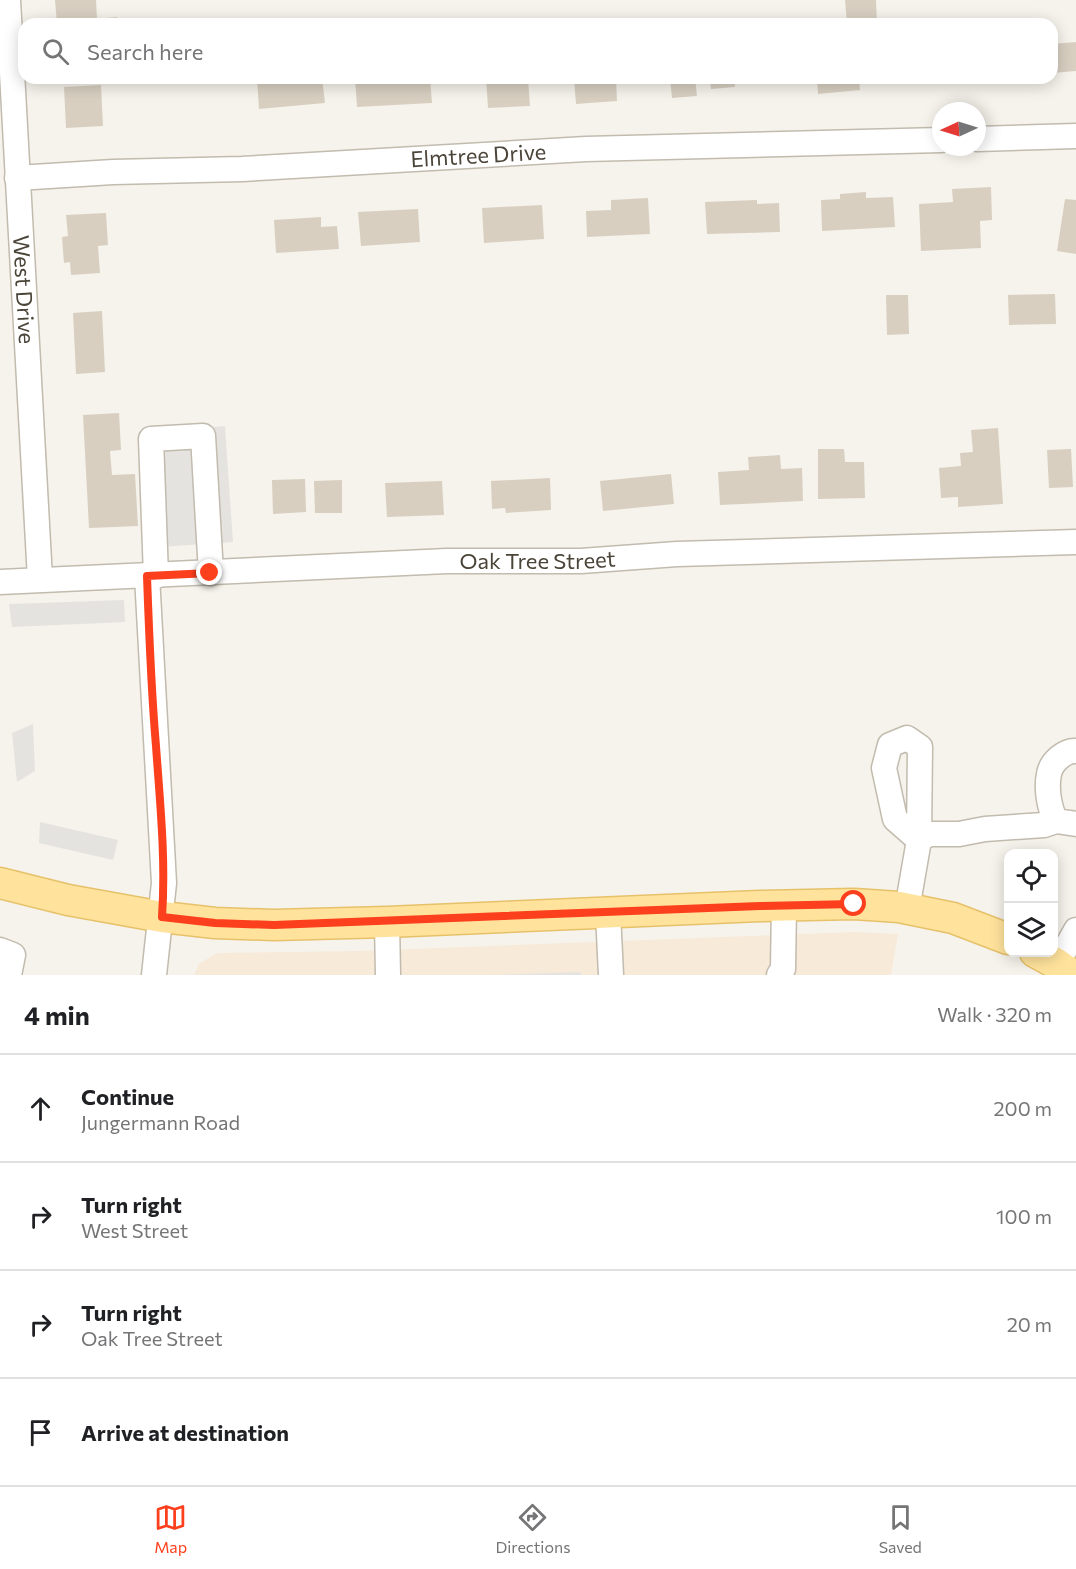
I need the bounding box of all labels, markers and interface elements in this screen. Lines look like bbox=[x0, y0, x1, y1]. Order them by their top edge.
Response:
search box bbox=[18, 18, 1058, 84]
icon: search bbox=[39, 35, 72, 68]
text: Search here bbox=[87, 38, 203, 65]
north arrow bbox=[932, 102, 986, 156]
street label: Elmtree Drive bbox=[410, 137, 547, 172]
street label: West Drive bbox=[8, 234, 41, 345]
street label: Oak Tree Street bbox=[459, 545, 616, 574]
route end bbox=[196, 559, 222, 585]
map controls bbox=[1004, 849, 1058, 957]
button: locate bbox=[1004, 849, 1058, 903]
route start bbox=[840, 890, 866, 916]
button: layers bbox=[1004, 903, 1058, 957]
text: 4 min bbox=[24, 999, 90, 1030]
text: Walk · 320 m bbox=[937, 1002, 1052, 1026]
text: Continue bbox=[81, 1083, 174, 1110]
icon: ahead bbox=[24, 1092, 57, 1125]
text: 200 m bbox=[994, 1096, 1052, 1120]
text: Jungermann Road bbox=[81, 1110, 240, 1134]
text: Turn right bbox=[81, 1191, 182, 1218]
icon: right bbox=[24, 1200, 57, 1233]
text: 100 m bbox=[996, 1204, 1052, 1228]
text: West Street bbox=[81, 1218, 188, 1242]
text: Turn right bbox=[81, 1299, 182, 1326]
icon: right bbox=[24, 1308, 57, 1341]
text: 20 m bbox=[1007, 1312, 1052, 1336]
text: Oak Tree Street bbox=[81, 1326, 223, 1350]
icon: arrive bbox=[24, 1416, 57, 1449]
text: Arrive at destination bbox=[81, 1419, 289, 1446]
tab: Map bbox=[154, 1501, 187, 1556]
tab: Directions bbox=[495, 1501, 570, 1556]
tab: Saved bbox=[879, 1501, 922, 1556]

